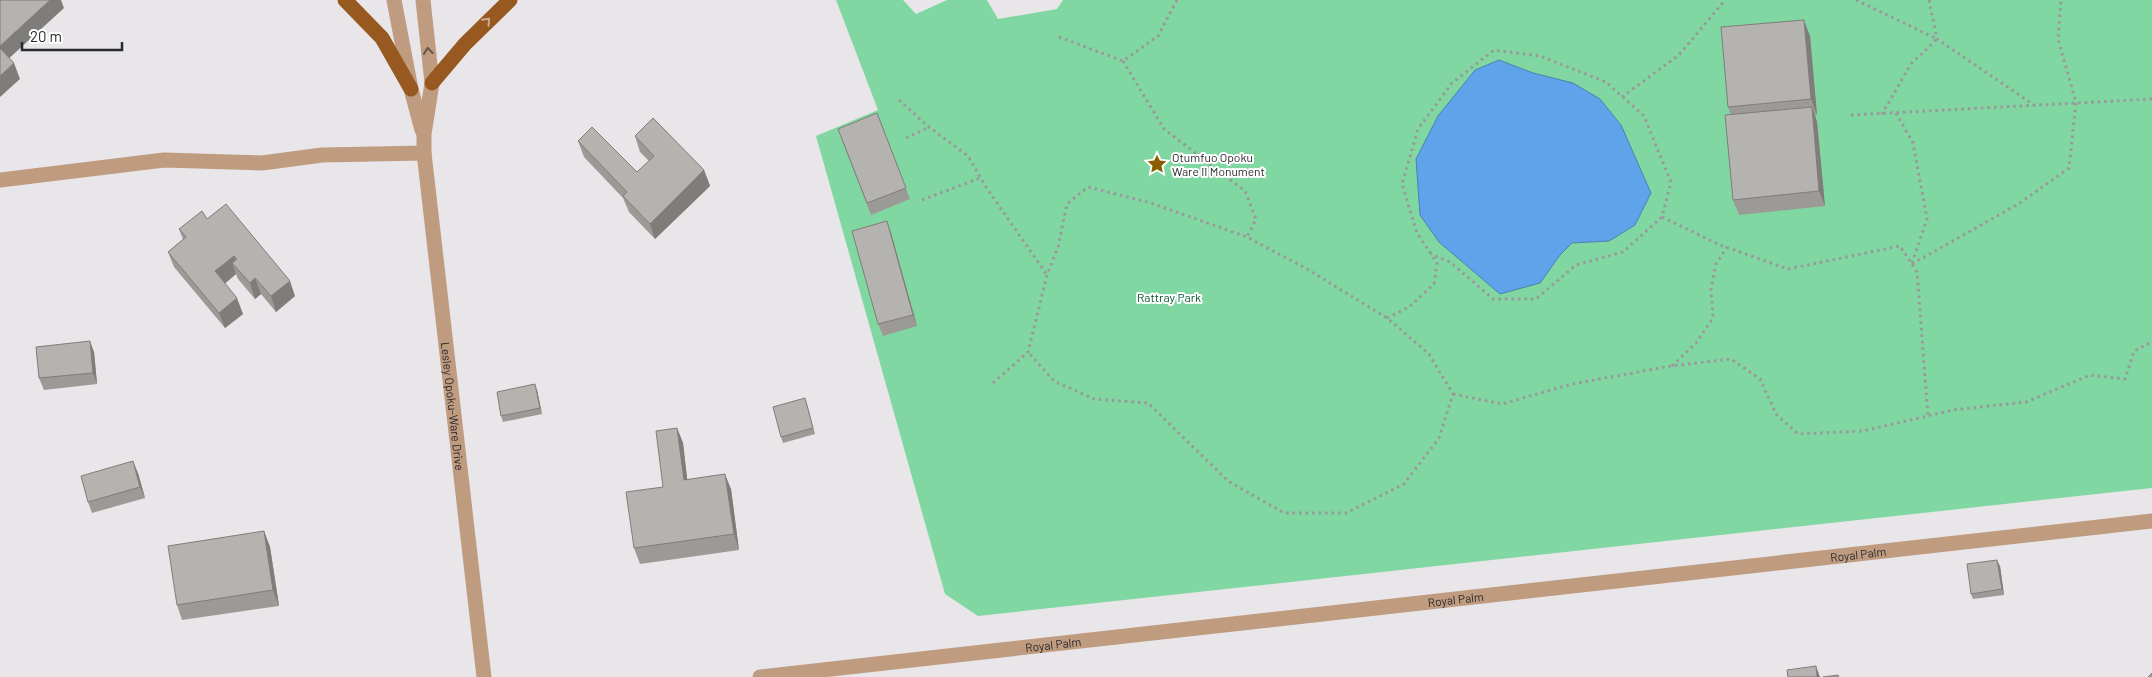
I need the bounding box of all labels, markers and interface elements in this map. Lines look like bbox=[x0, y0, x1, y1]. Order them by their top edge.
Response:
one-way arrow bbox=[481, 17, 490, 26]
scale bar bbox=[22, 20, 122, 52]
text: 20 m bbox=[30, 27, 62, 45]
one-way arrow bbox=[423, 46, 434, 54]
place label: Otumfuo Opoku Ware II Monument bbox=[1172, 150, 1265, 178]
place icon: Otumfuo Opoku Ware II Monument bbox=[1146, 153, 1168, 175]
park label: Rattray Park bbox=[1137, 290, 1201, 304]
street label: Lesley Opoku-Ware Drive bbox=[439, 341, 467, 471]
street label: Royal Palm bbox=[1829, 544, 1887, 564]
street label: Royal Palm bbox=[1427, 589, 1484, 609]
street label: Royal Palm bbox=[1024, 634, 1082, 654]

